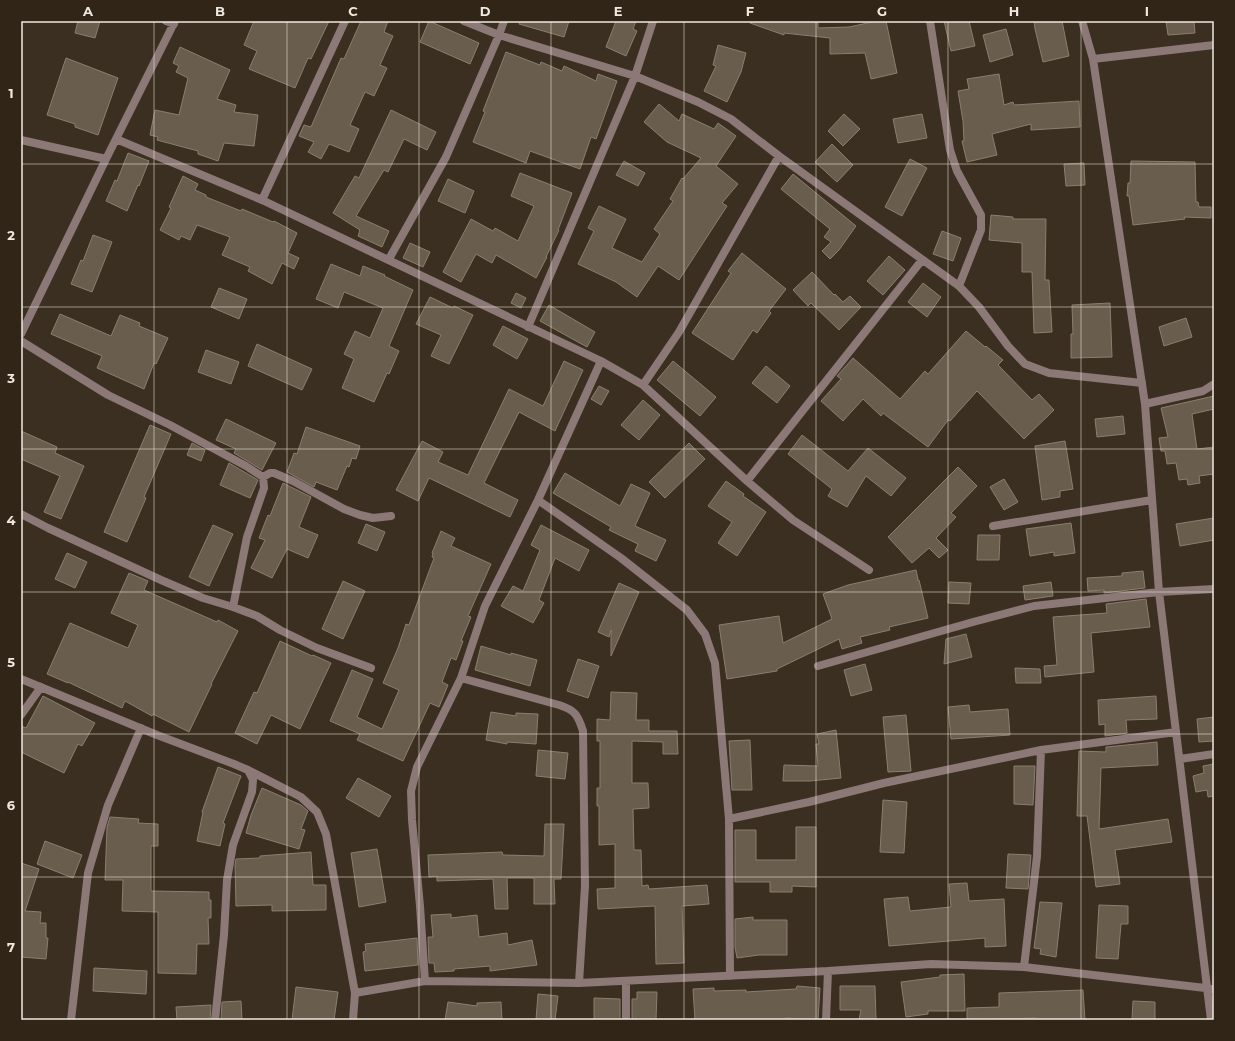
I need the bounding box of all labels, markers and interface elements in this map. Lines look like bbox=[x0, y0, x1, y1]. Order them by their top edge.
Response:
text: A bbox=[82, 3, 94, 19]
text: B bbox=[215, 3, 225, 19]
text: C bbox=[348, 3, 358, 19]
text: D bbox=[480, 3, 491, 19]
text: E bbox=[614, 3, 623, 19]
text: F bbox=[746, 3, 754, 19]
text: G bbox=[877, 3, 887, 19]
text: H bbox=[1009, 3, 1019, 19]
text: I bbox=[1145, 3, 1149, 19]
text: 1 bbox=[8, 85, 14, 101]
text: 2 bbox=[7, 227, 15, 243]
text: 3 bbox=[6, 370, 15, 386]
text: 4 bbox=[7, 512, 16, 528]
text: 5 bbox=[7, 654, 15, 670]
text: 6 bbox=[7, 797, 16, 813]
text: 7 bbox=[7, 939, 15, 955]

